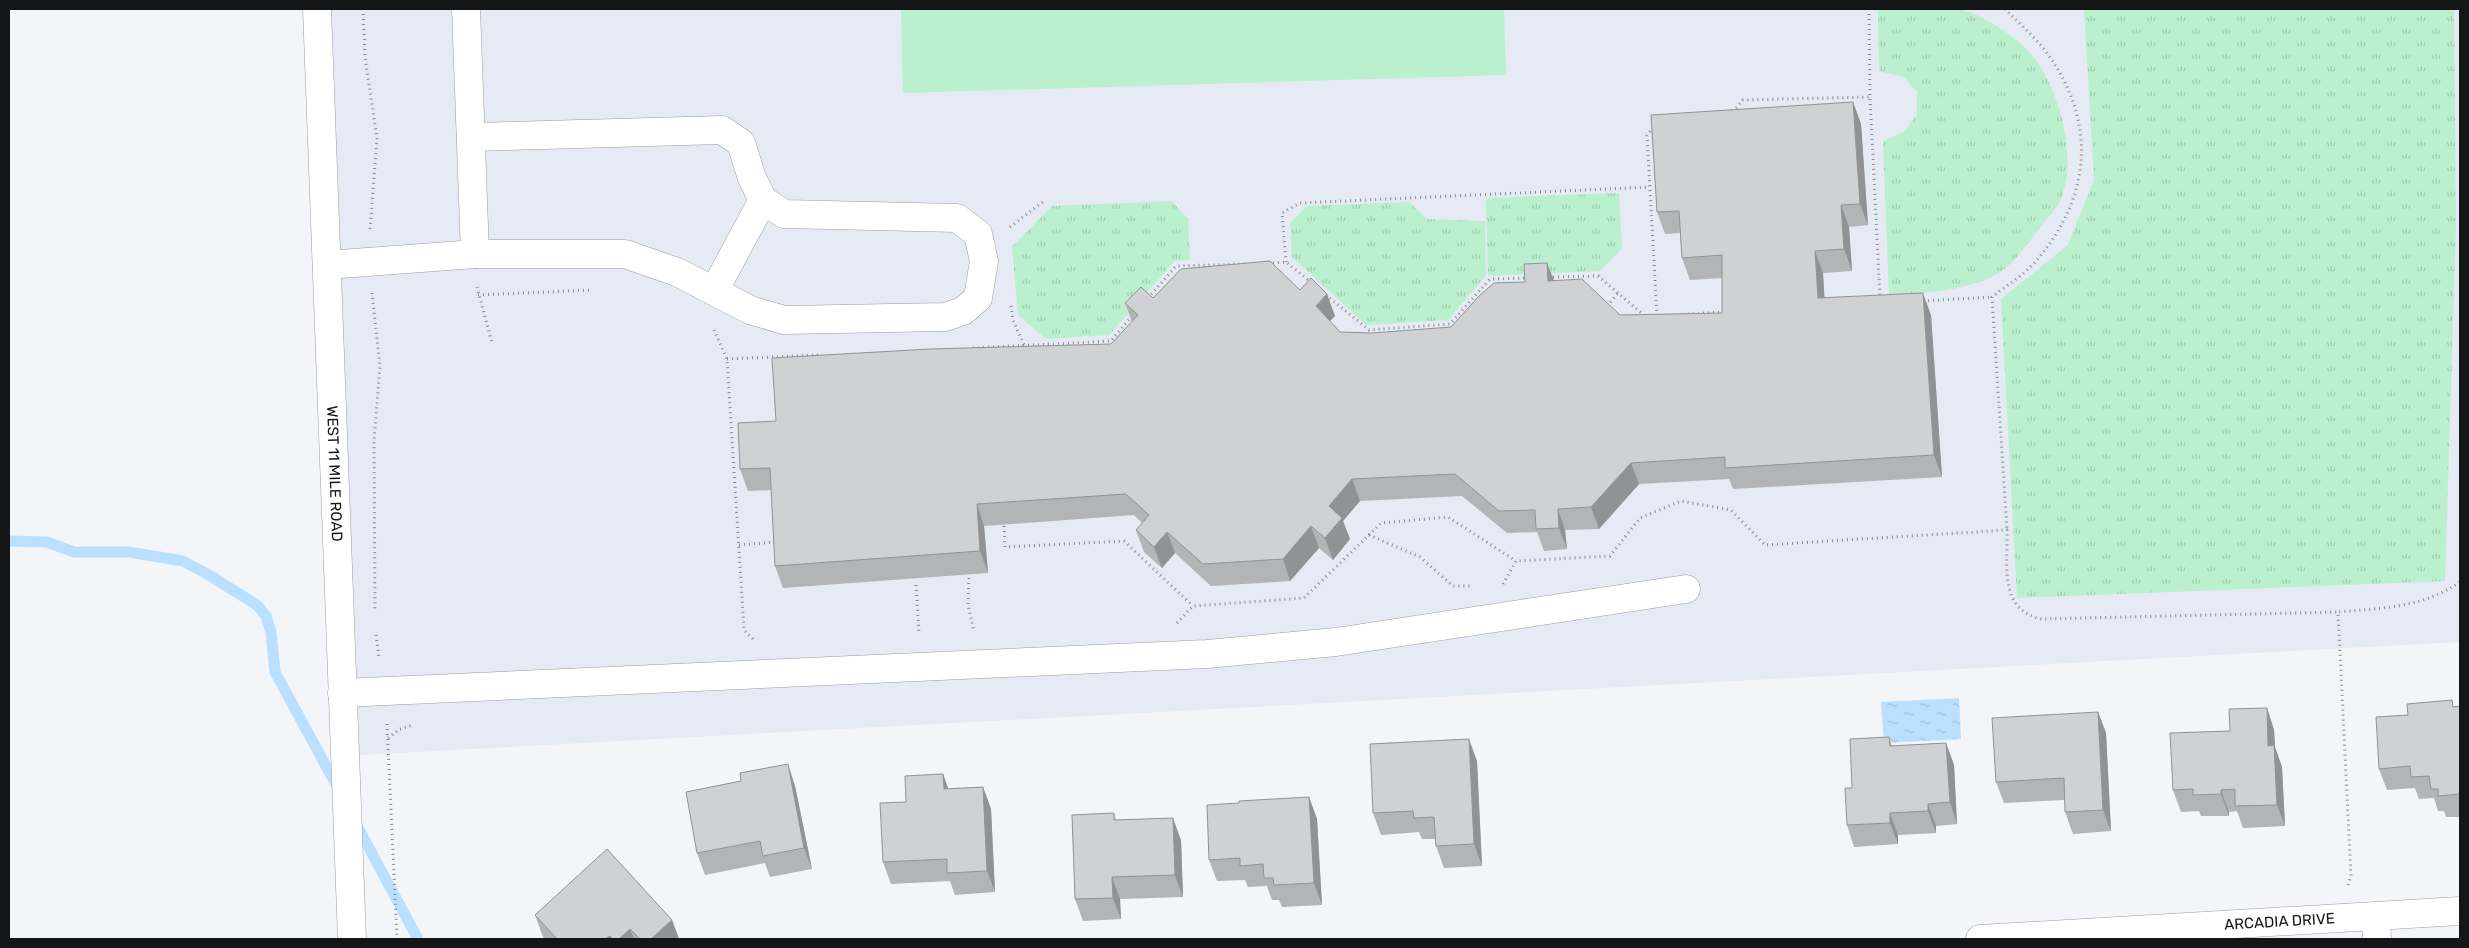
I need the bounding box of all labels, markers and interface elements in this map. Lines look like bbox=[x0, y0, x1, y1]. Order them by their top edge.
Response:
street label: WEST 11 MILE ROAD bbox=[323, 405, 346, 542]
street label: ARCADIA DRIVE bbox=[2224, 909, 2335, 934]

